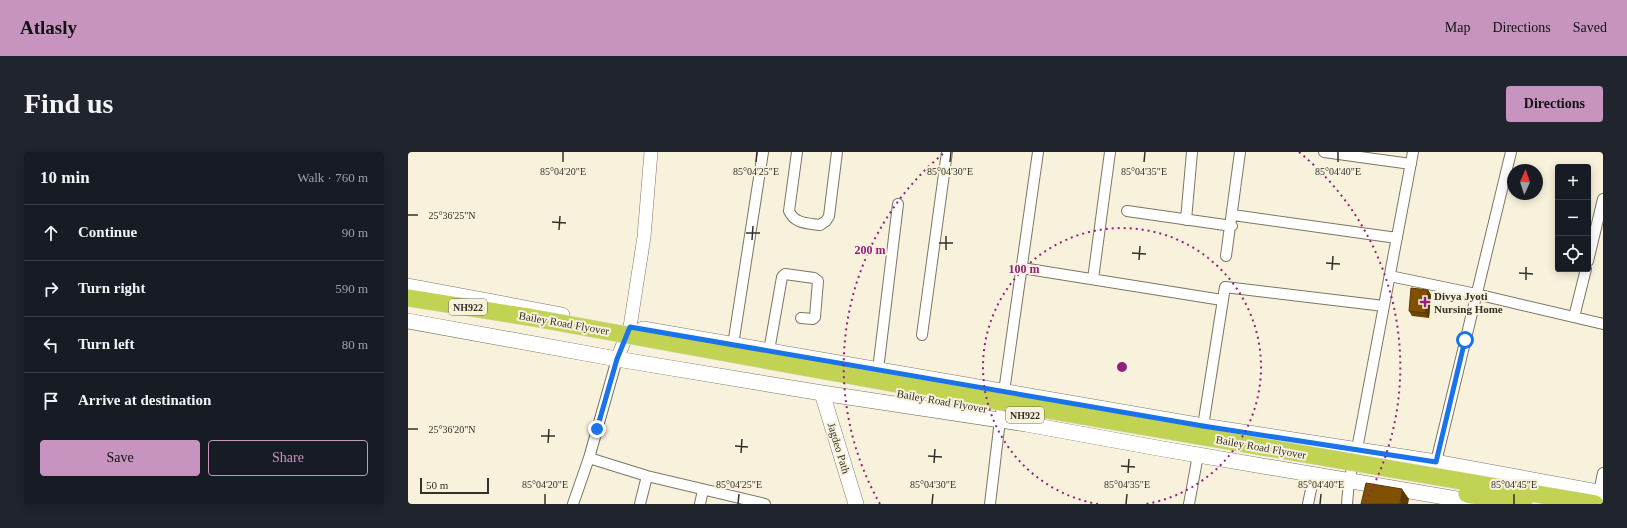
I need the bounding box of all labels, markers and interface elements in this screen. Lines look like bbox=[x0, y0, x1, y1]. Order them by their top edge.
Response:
text: Atlasly bbox=[20, 17, 77, 38]
text: Map bbox=[1445, 20, 1470, 35]
text: Directions bbox=[1492, 20, 1551, 35]
text: Saved bbox=[1573, 20, 1607, 35]
button: Directions bbox=[1506, 86, 1603, 122]
text: Find us bbox=[24, 88, 114, 119]
north arrow bbox=[1507, 164, 1543, 200]
map controls bbox=[1555, 164, 1591, 272]
button: + bbox=[1555, 164, 1591, 200]
text: 85°04'20"E bbox=[540, 166, 586, 177]
text: 85°04'25"E bbox=[733, 166, 779, 177]
text: 85°04'30"E bbox=[927, 166, 973, 177]
text: 85°04'35"E bbox=[1121, 166, 1167, 177]
text: 85°04'40"E bbox=[1315, 166, 1361, 177]
text: 10 min bbox=[40, 168, 90, 187]
text: Walk · 760 m bbox=[297, 170, 368, 185]
button: − bbox=[1555, 200, 1591, 236]
text: 25°36'25"N bbox=[428, 210, 476, 221]
icon: ahead bbox=[40, 222, 62, 244]
text: Continue bbox=[78, 224, 137, 240]
text: 90 m bbox=[342, 225, 368, 240]
button: locate bbox=[1555, 236, 1591, 272]
text: 200 m bbox=[855, 243, 886, 257]
text: 100 m bbox=[1009, 262, 1040, 276]
icon: right bbox=[40, 278, 62, 300]
text: Turn right bbox=[78, 280, 145, 296]
text: 590 m bbox=[335, 281, 368, 296]
place label: Divya Jyoti Nursing Home bbox=[1434, 290, 1503, 315]
marker: Divya Jyoti Nursing Home bbox=[1419, 296, 1431, 308]
road number: NH922 bbox=[449, 299, 487, 315]
street label: Bailey Road Flyover bbox=[518, 309, 611, 337]
route start bbox=[1456, 331, 1474, 349]
icon: left bbox=[40, 334, 62, 356]
text: Turn left bbox=[78, 336, 135, 352]
text: 80 m bbox=[342, 337, 368, 352]
centre of rings bbox=[1115, 360, 1129, 374]
street label: Bailey Road Flyover bbox=[896, 387, 989, 415]
icon: arrive bbox=[40, 390, 62, 412]
text: Arrive at destination bbox=[78, 392, 211, 408]
road number: NH922 bbox=[1006, 407, 1044, 423]
route end bbox=[588, 420, 606, 438]
street label: Jagdeo Path bbox=[826, 421, 853, 475]
text: 25°36'20"N bbox=[428, 424, 476, 435]
street label: Bailey Road Flyover bbox=[1215, 433, 1308, 461]
button: Save bbox=[40, 440, 200, 476]
button: Share bbox=[208, 440, 368, 476]
scale bar bbox=[420, 476, 489, 495]
text: 50 m bbox=[426, 479, 448, 491]
text: 85°04'20"E bbox=[522, 479, 568, 490]
text: 85°04'25"E bbox=[716, 479, 762, 490]
text: 85°04'30"E bbox=[910, 479, 956, 490]
text: 85°04'35"E bbox=[1104, 479, 1150, 490]
text: 85°04'40"E bbox=[1298, 479, 1344, 490]
text: 85°04'45"E bbox=[1491, 479, 1537, 490]

